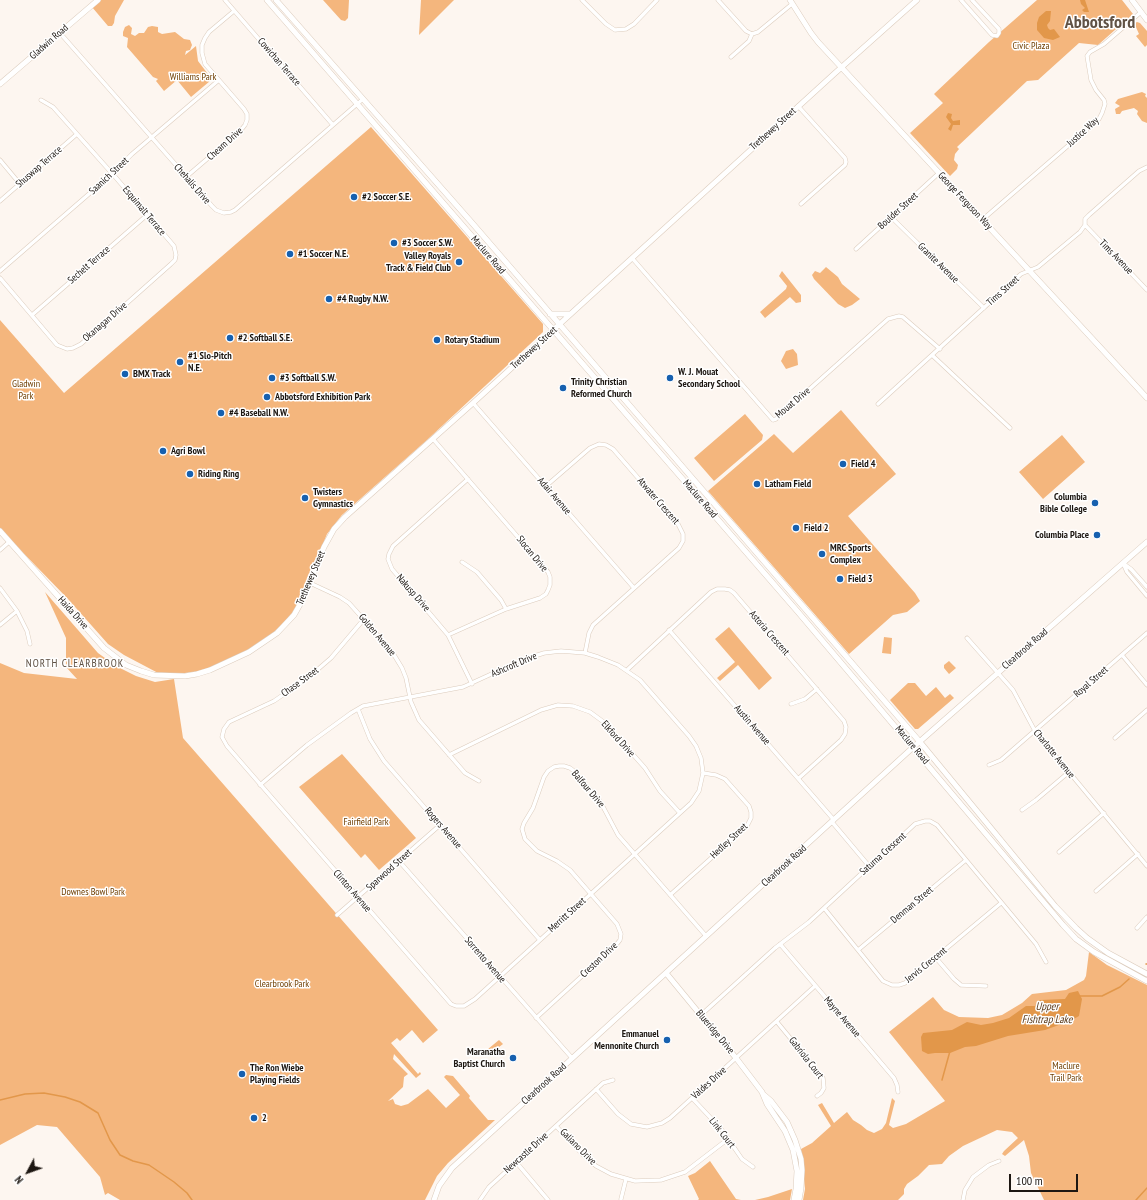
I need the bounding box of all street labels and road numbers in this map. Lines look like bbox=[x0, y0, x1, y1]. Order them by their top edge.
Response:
street label: Gladwin Road bbox=[27, 22, 71, 62]
street label: Cowichan Terrace bbox=[255, 36, 303, 88]
street label: Trethewey Street bbox=[747, 105, 799, 153]
street label: Justice Way bbox=[1065, 115, 1101, 149]
street label: Cheam Drive bbox=[205, 125, 245, 163]
street label: Shuswap Terrace bbox=[13, 144, 65, 190]
street label: Saanich Street bbox=[87, 155, 131, 197]
street label: Chehalis Drive bbox=[171, 161, 213, 207]
street label: George Ferguson Way bbox=[935, 170, 995, 232]
street label: Esquimalt Terrace bbox=[120, 184, 168, 238]
street label: Boulder Street bbox=[876, 190, 920, 232]
street label: Maclure Road bbox=[468, 233, 508, 277]
street label: Tims Avenue bbox=[1096, 237, 1136, 277]
street label: Granite Avenue bbox=[915, 240, 961, 286]
street label: Sechelt Terrace bbox=[65, 243, 113, 287]
street label: Tims Street bbox=[984, 273, 1022, 309]
street label: Okanagan Drive bbox=[80, 300, 130, 344]
street label: Trethewey Street bbox=[508, 324, 560, 372]
street label: Mouat Drive bbox=[773, 385, 813, 421]
street label: Adair Avenue bbox=[535, 475, 573, 517]
street label: Atwater Crescent bbox=[634, 475, 682, 527]
street label: Maclure Road bbox=[680, 477, 720, 521]
street label: Slocan Drive bbox=[514, 533, 550, 575]
street label: Trethewey Street bbox=[294, 549, 328, 607]
street label: Nakusp Drive bbox=[394, 572, 432, 614]
street label: Haida Drive bbox=[55, 594, 91, 632]
street label: Astoria Crescent bbox=[746, 608, 792, 658]
street label: Golden Avenue bbox=[356, 611, 398, 659]
street label: Clearbrook Road bbox=[1000, 626, 1050, 672]
street label: Ashcroft Drive bbox=[489, 650, 539, 680]
street label: Chase Street bbox=[279, 664, 321, 700]
street label: Royal Street bbox=[1071, 664, 1111, 700]
street label: Austin Avenue bbox=[731, 703, 773, 747]
street label: Elkford Drive bbox=[599, 718, 637, 760]
street label: Maclure Road bbox=[892, 723, 932, 767]
street label: Charlotte Avenue bbox=[1031, 727, 1077, 781]
street label: Balfour Drive bbox=[569, 768, 607, 810]
street label: Rogers Avenue bbox=[422, 805, 464, 851]
street label: Hedley Street bbox=[708, 821, 750, 861]
street label: Saturna Crescent bbox=[857, 830, 909, 878]
street label: Clearbrook Road bbox=[759, 843, 809, 889]
street label: Sparwood Street bbox=[364, 846, 414, 894]
street label: Clinton Avenue bbox=[330, 867, 374, 915]
street label: Denman Street bbox=[888, 884, 936, 926]
street label: Merritt Street bbox=[546, 895, 588, 935]
street label: Sorrento Avenue bbox=[462, 935, 508, 985]
street label: Creston Drive bbox=[578, 940, 620, 980]
street label: Jervis Crescent bbox=[903, 945, 949, 985]
street label: Mayne Avenue bbox=[821, 994, 863, 1040]
street label: Blueridge Drive bbox=[693, 1008, 737, 1056]
street label: Gabriola Court bbox=[786, 1035, 826, 1081]
street label: Clearbrook Road bbox=[519, 1061, 569, 1107]
street label: Valdes Drive bbox=[689, 1064, 729, 1102]
street label: Link Court bbox=[706, 1115, 738, 1151]
street label: Galiano Drive bbox=[557, 1126, 599, 1168]
street label: Newcastle Drive bbox=[501, 1130, 551, 1176]

